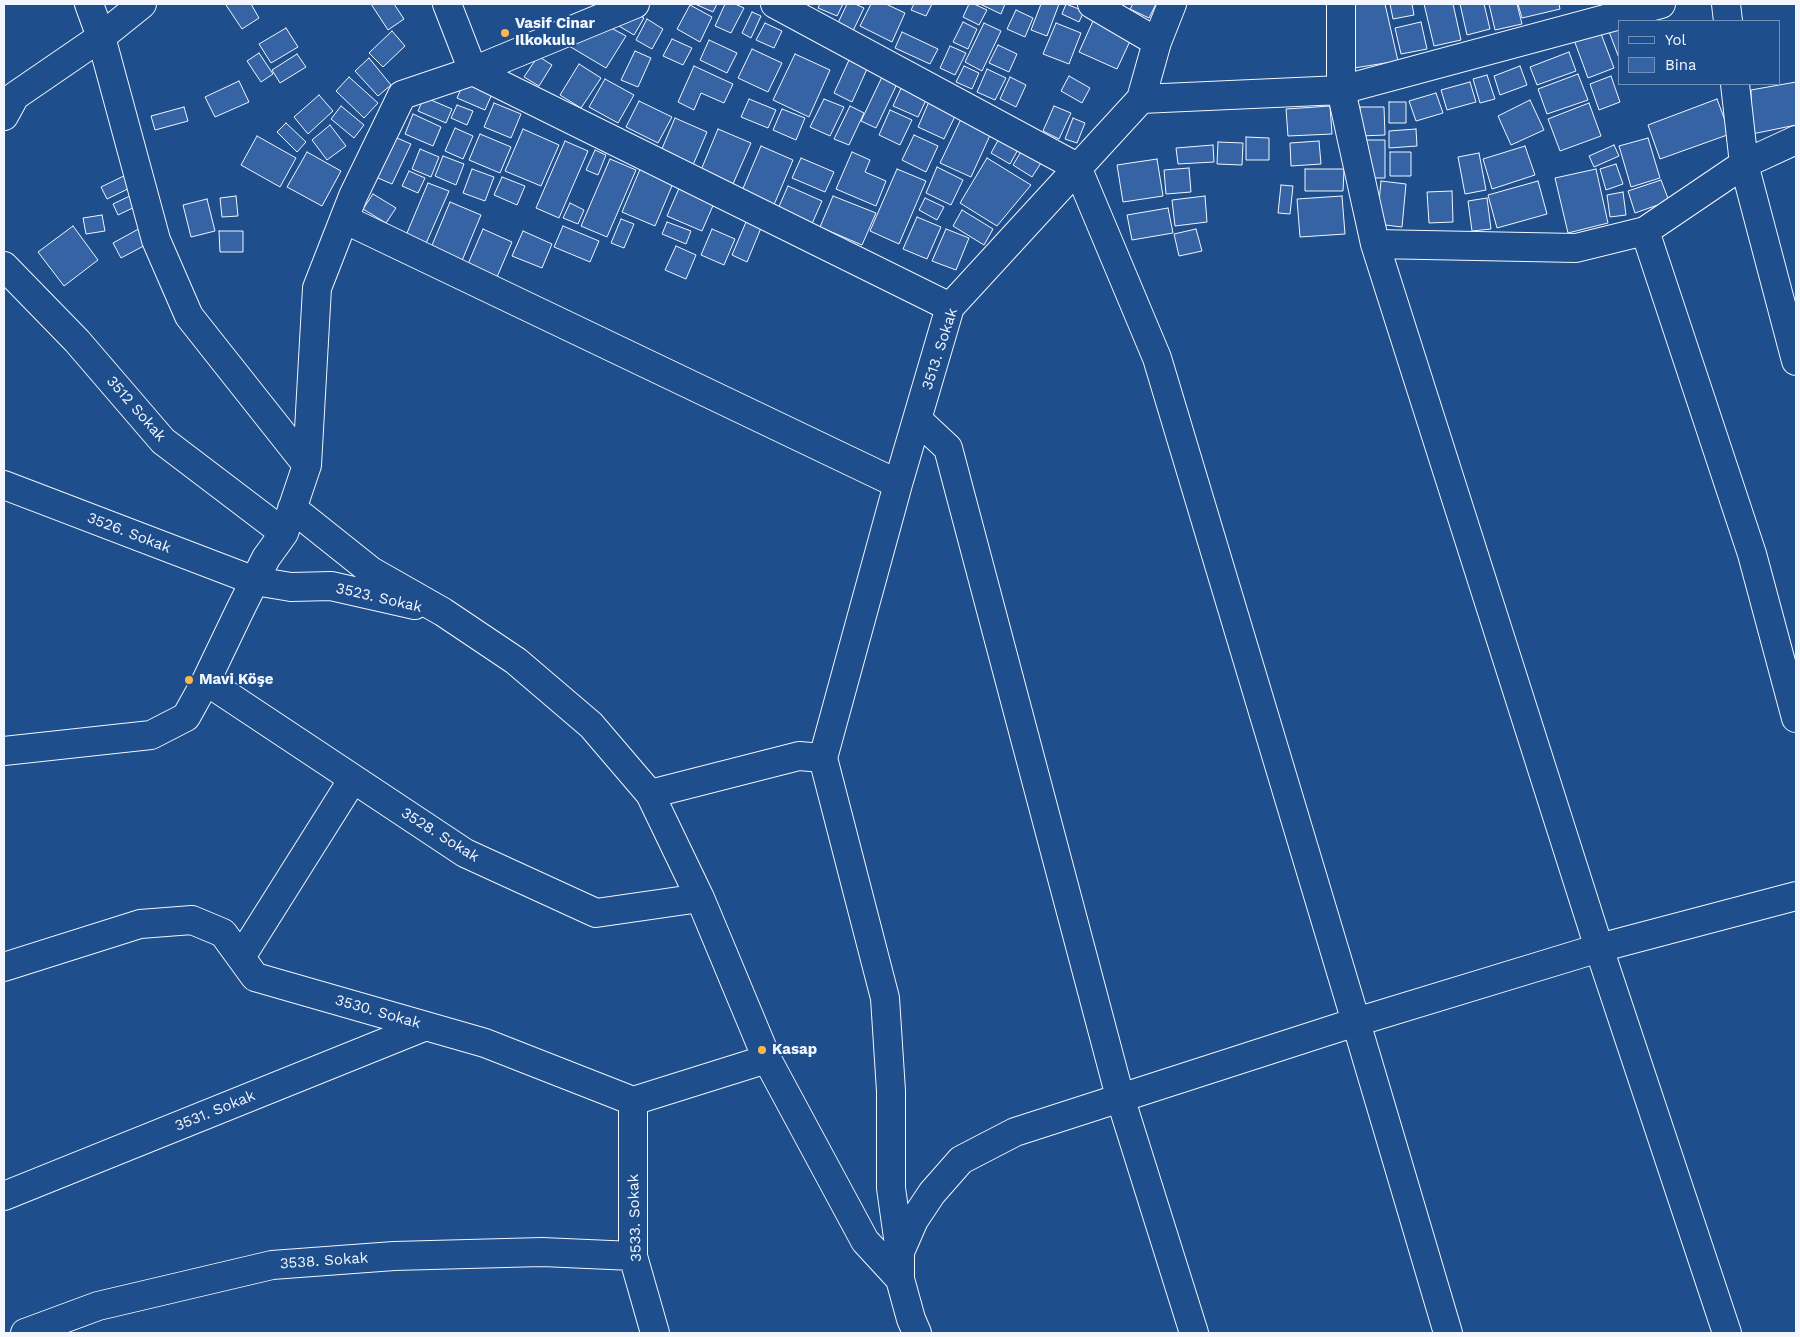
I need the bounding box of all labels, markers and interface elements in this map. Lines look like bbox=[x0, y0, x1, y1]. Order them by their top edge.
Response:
place label: Vasif Cinar Ilkokulu bbox=[515, 15, 595, 50]
legend bbox=[1618, 20, 1780, 85]
marker: Vasif Cinar Ilkokulu bbox=[499, 27, 511, 39]
text: Yol bbox=[1665, 31, 1686, 49]
text: Bina bbox=[1665, 56, 1697, 74]
street label: 3513. Sokak bbox=[918, 306, 962, 392]
street label: 3512 Sokak bbox=[103, 372, 169, 446]
street label: 3526. Sokak bbox=[85, 509, 173, 557]
street label: 3523. Sokak bbox=[334, 579, 424, 617]
place label: Mavi Köşe bbox=[199, 671, 273, 689]
marker: Mavi Köşe bbox=[183, 674, 195, 686]
street label: 3528. Sokak bbox=[398, 804, 482, 866]
street label: 3530. Sokak bbox=[333, 991, 423, 1033]
place label: Kasap bbox=[772, 1041, 817, 1059]
marker: Kasap bbox=[756, 1044, 768, 1056]
street label: 3531. Sokak bbox=[172, 1087, 258, 1135]
street label: 3533. Sokak bbox=[624, 1174, 646, 1262]
street label: 3538. Sokak bbox=[279, 1249, 369, 1273]

